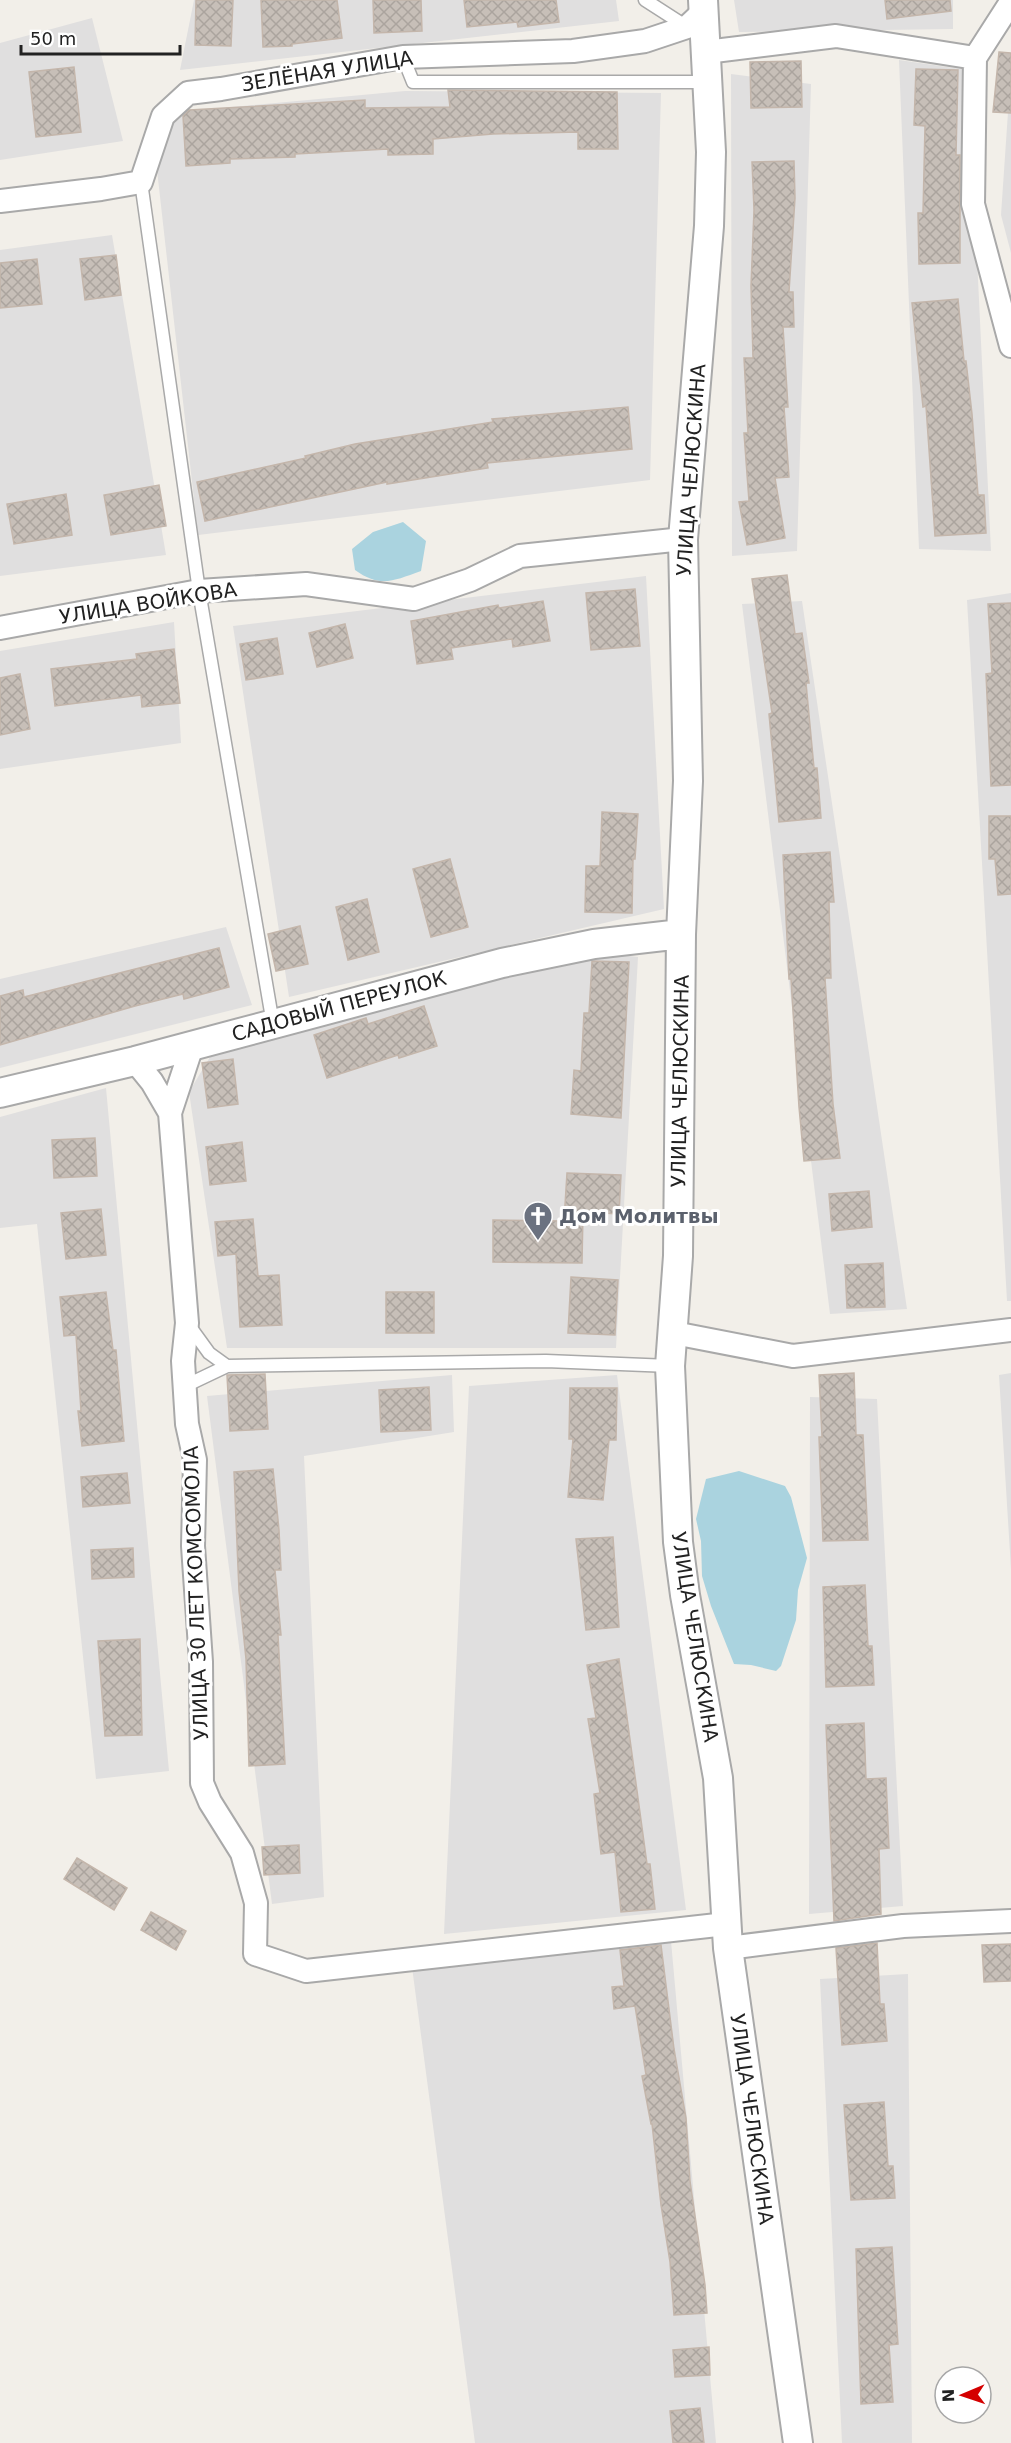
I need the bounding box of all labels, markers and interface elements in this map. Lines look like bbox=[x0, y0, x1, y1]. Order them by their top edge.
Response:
scale bar bbox=[21, 18, 180, 56]
text: 50 m bbox=[30, 28, 76, 49]
street label: ЗЕЛЁНАЯ УЛИЦА bbox=[239, 46, 415, 96]
street label: УЛИЦА ЧЕЛЮСКИНА bbox=[672, 363, 710, 577]
street label: УЛИЦА ВОЙКОВА bbox=[57, 577, 239, 629]
street label: САДОВЫЙ ПЕРЕУЛОК bbox=[229, 966, 449, 1046]
street label: УЛИЦА ЧЕЛЮСКИНА bbox=[666, 974, 694, 1187]
church icon: Дом Молитвы bbox=[522, 1200, 554, 1242]
place label: Дом Молитвы bbox=[559, 1204, 719, 1228]
street label: УЛИЦА 30 ЛЕТ КОМСОМОЛА bbox=[179, 1445, 213, 1741]
street label: УЛИЦА ЧЕЛЮСКИНА bbox=[667, 1530, 724, 1744]
street label: УЛИЦА ЧЕЛЮСКИНА bbox=[725, 2012, 779, 2226]
north arrow bbox=[933, 2365, 993, 2425]
text: N bbox=[939, 2388, 958, 2403]

